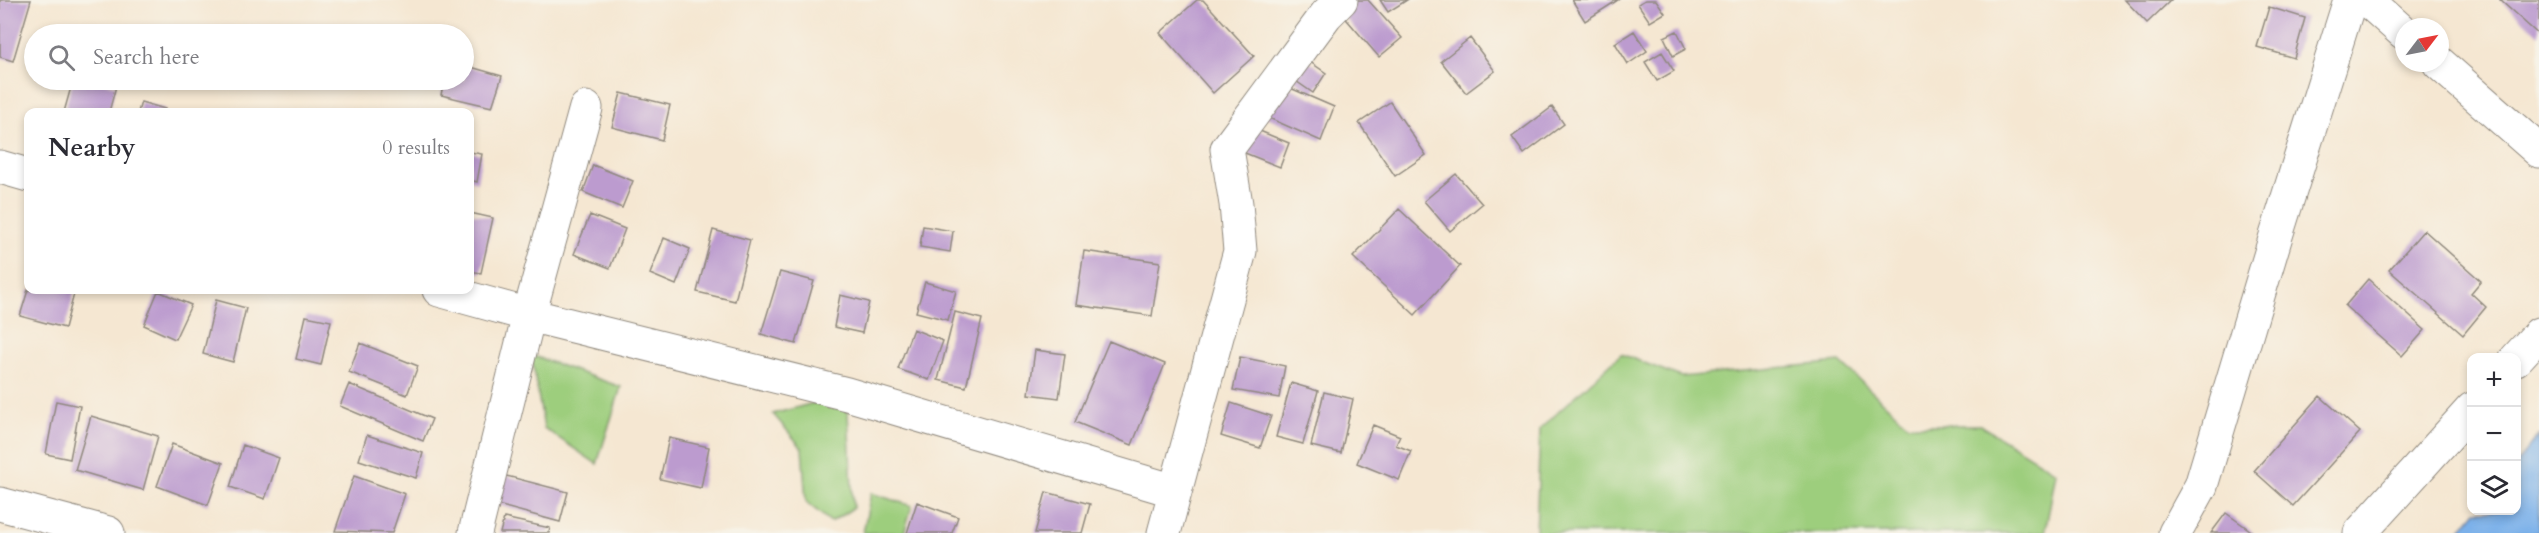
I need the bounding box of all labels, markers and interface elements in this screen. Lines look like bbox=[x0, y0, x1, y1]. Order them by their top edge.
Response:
north arrow bbox=[2395, 18, 2449, 72]
search box bbox=[24, 24, 474, 90]
icon: search bbox=[45, 41, 78, 74]
text: Search here bbox=[93, 42, 200, 72]
text: Nearby bbox=[48, 130, 136, 165]
text: 0 results bbox=[382, 134, 450, 161]
map controls bbox=[2467, 353, 2521, 515]
button: + bbox=[2467, 353, 2521, 407]
button: − bbox=[2467, 407, 2521, 461]
button: layers bbox=[2467, 461, 2521, 515]

